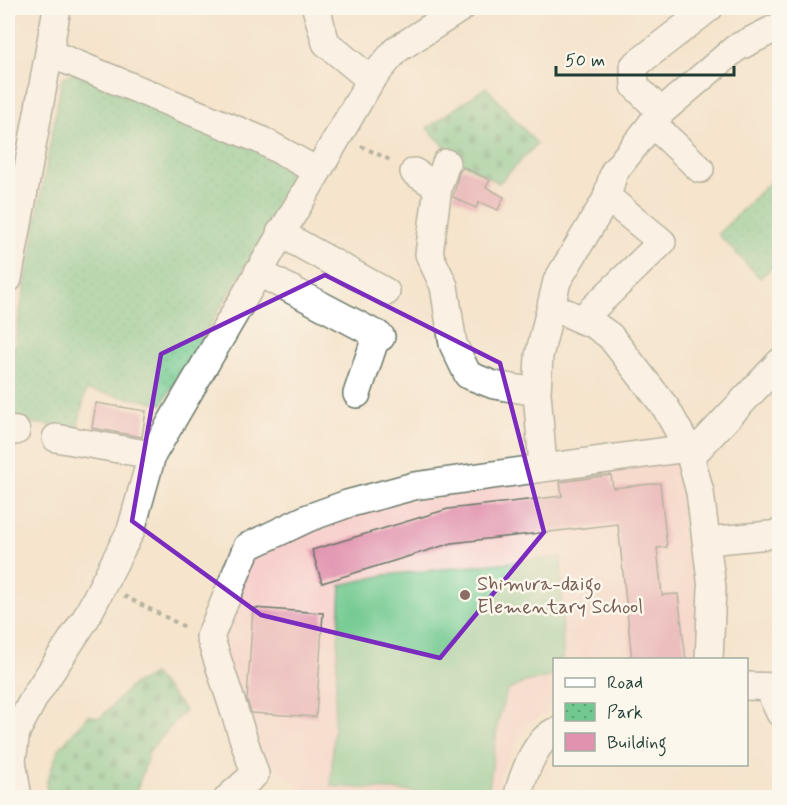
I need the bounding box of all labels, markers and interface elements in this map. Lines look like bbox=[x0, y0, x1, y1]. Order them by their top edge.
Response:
scale bar bbox=[556, 39, 734, 77]
text: 50 m bbox=[565, 49, 605, 73]
place label: Shimura-daigo Elementary School bbox=[477, 571, 643, 621]
marker: Shimura-daigo Elementary School bbox=[458, 588, 472, 602]
legend bbox=[553, 658, 748, 766]
text: Road bbox=[607, 671, 643, 695]
text: Park bbox=[607, 701, 643, 725]
text: Building bbox=[607, 731, 667, 757]

